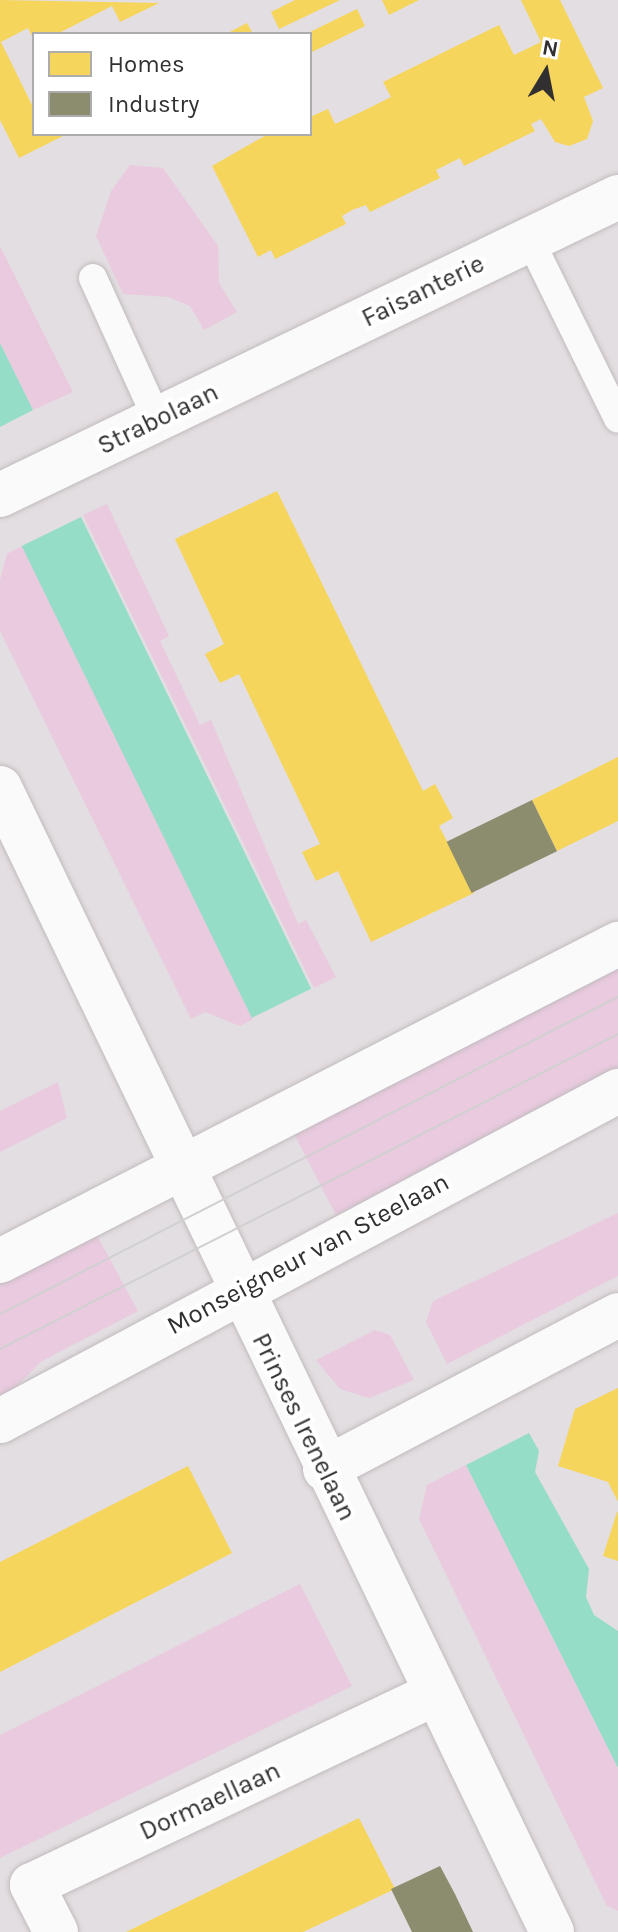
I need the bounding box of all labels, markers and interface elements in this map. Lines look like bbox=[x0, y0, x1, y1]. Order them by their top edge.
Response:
legend bbox=[32, 32, 312, 136]
north arrow bbox=[506, 32, 586, 112]
text: N bbox=[540, 34, 560, 63]
text: Homes bbox=[108, 50, 185, 78]
text: Industry bbox=[108, 90, 199, 118]
street label: Faisanterie bbox=[357, 248, 489, 334]
street label: Strabolaan bbox=[93, 376, 223, 462]
street label: Monseigneur van Steelaan bbox=[162, 1166, 454, 1342]
street label: Prinses Irenelaan bbox=[245, 1328, 363, 1526]
street label: Dormaellaan bbox=[135, 1755, 285, 1847]

